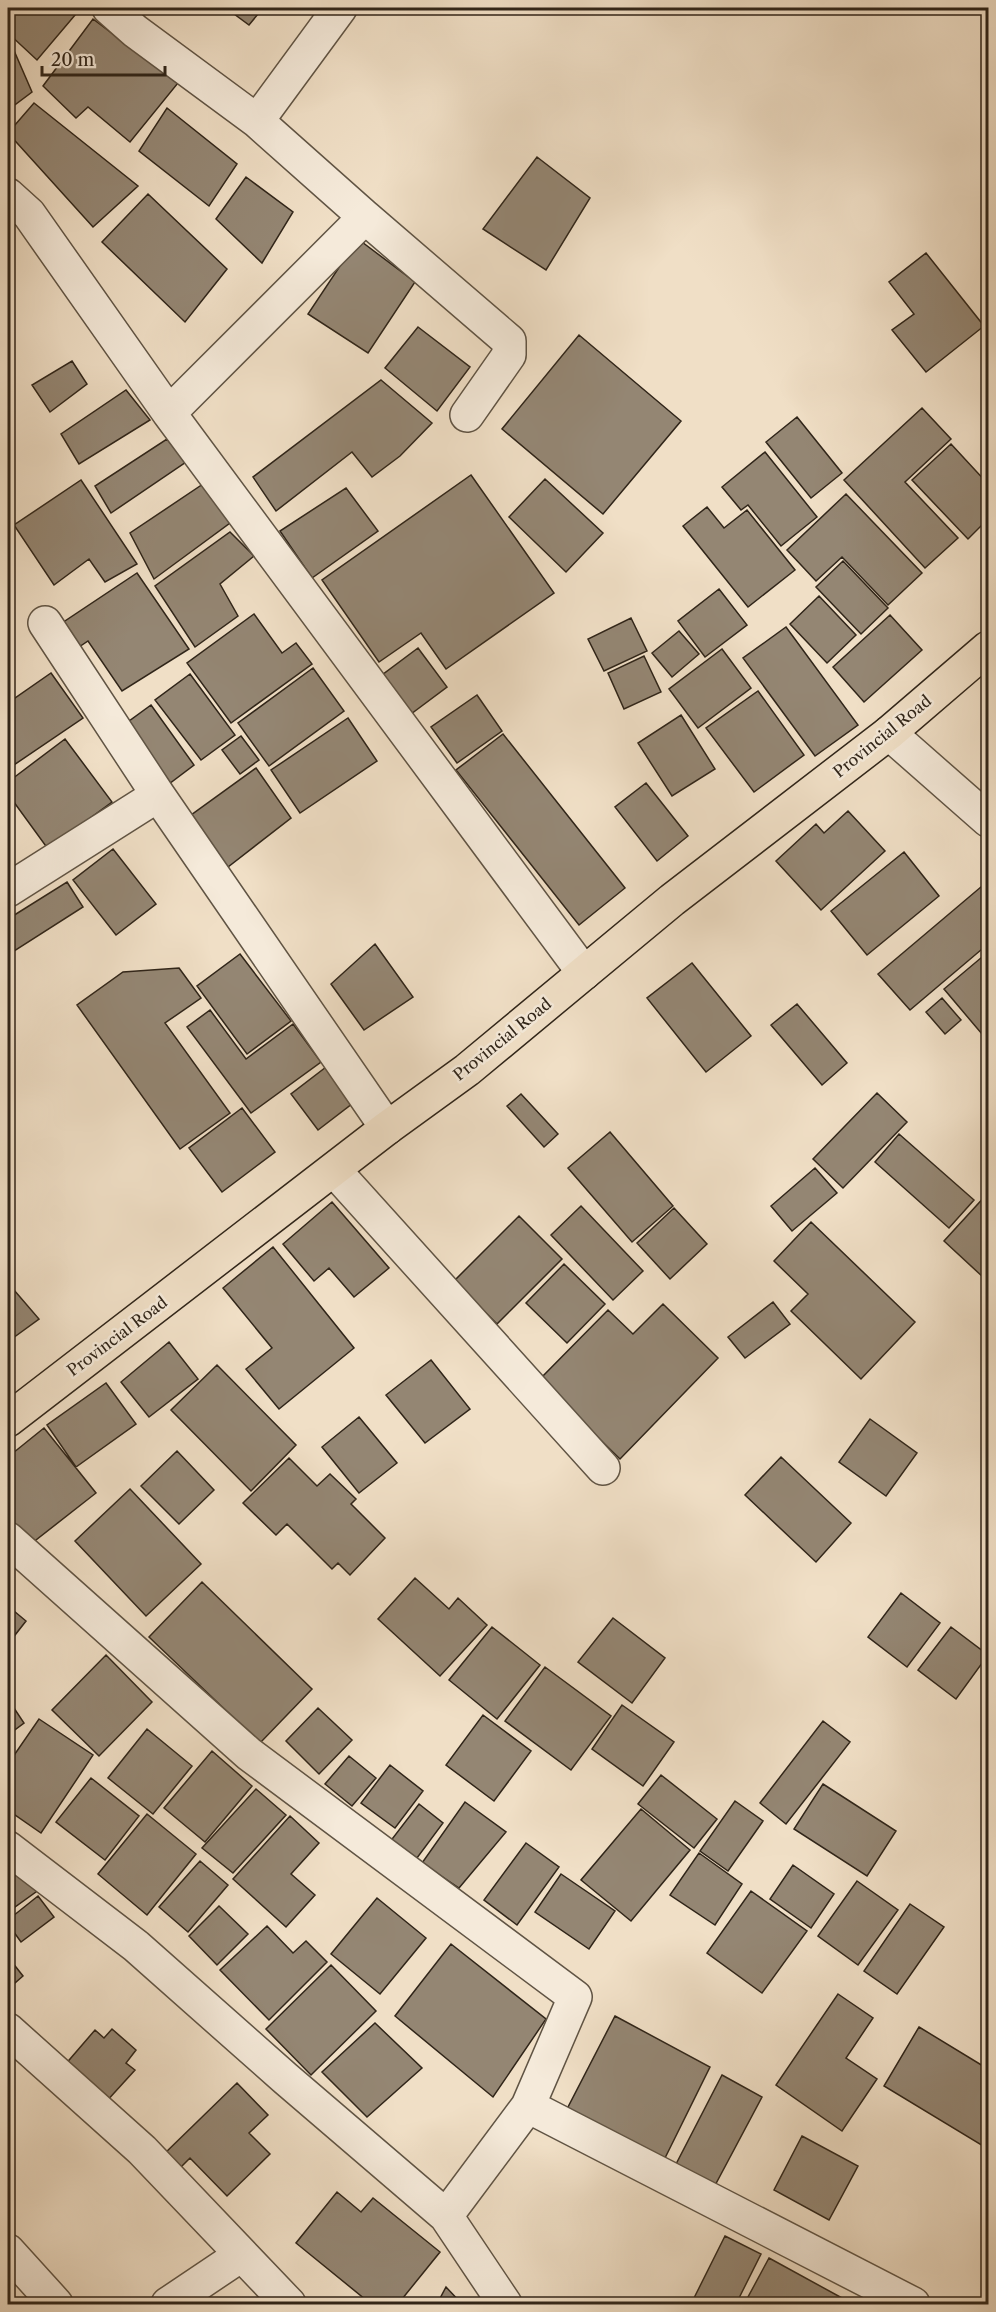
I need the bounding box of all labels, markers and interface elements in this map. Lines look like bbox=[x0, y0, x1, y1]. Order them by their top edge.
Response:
scale bar bbox=[42, 39, 165, 77]
text: 20 m bbox=[51, 49, 95, 71]
street label: Provincial Road bbox=[829, 690, 935, 782]
street label: Provincial Road bbox=[449, 993, 555, 1085]
street label: Provincial Road bbox=[63, 1292, 171, 1380]

